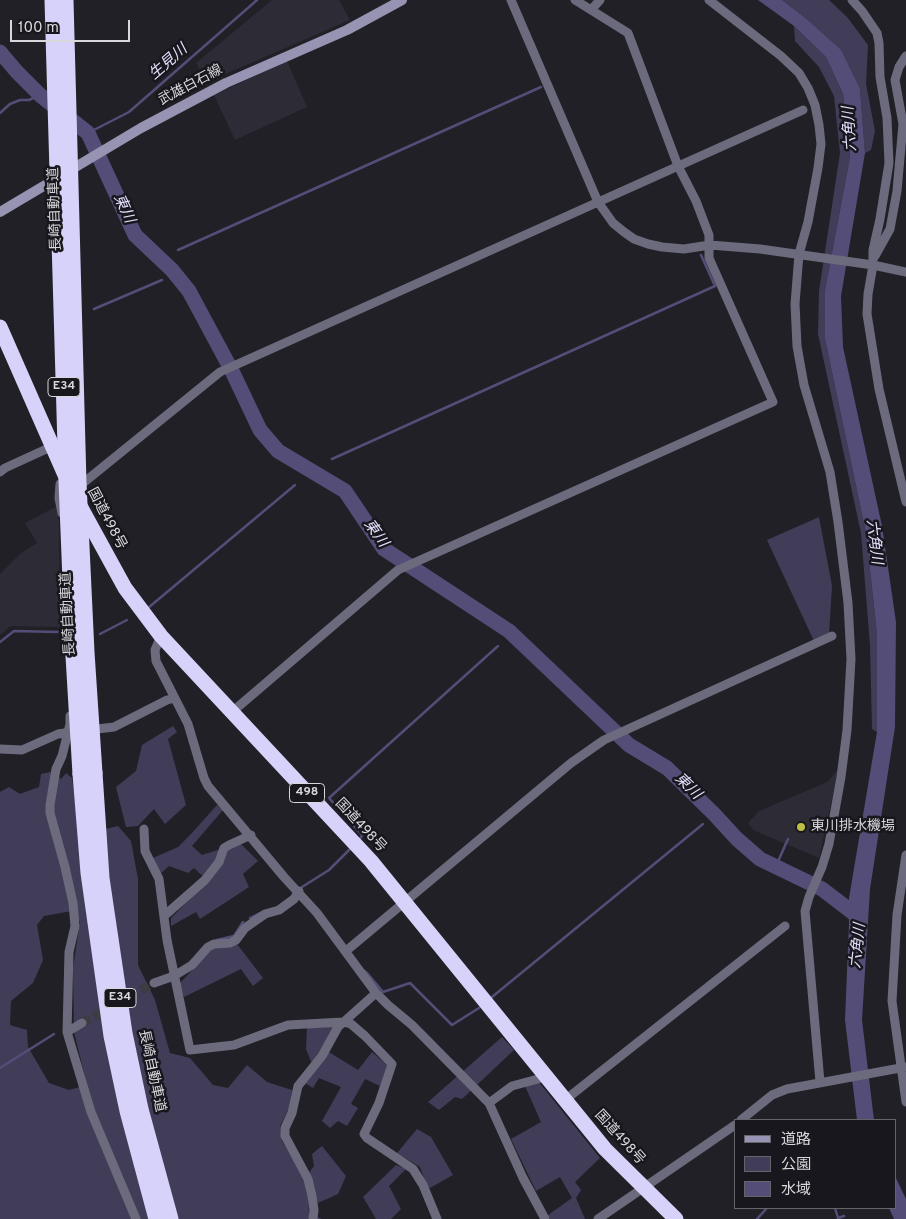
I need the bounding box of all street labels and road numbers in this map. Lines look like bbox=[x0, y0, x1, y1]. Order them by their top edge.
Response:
street label: 武雄白石線 bbox=[156, 62, 226, 110]
street label: 長崎自動車道 bbox=[46, 167, 66, 251]
road number: E34 bbox=[48, 378, 80, 397]
street label: 国道498号 bbox=[83, 485, 129, 553]
street label: 長崎自動車道 bbox=[58, 572, 80, 656]
road number: 498 bbox=[290, 784, 324, 802]
street label: 国道498号 bbox=[331, 796, 389, 856]
road number: E34 bbox=[104, 988, 136, 1008]
street label: 長崎自動車道 bbox=[134, 1028, 168, 1114]
street label: 国道498号 bbox=[590, 1107, 648, 1169]

